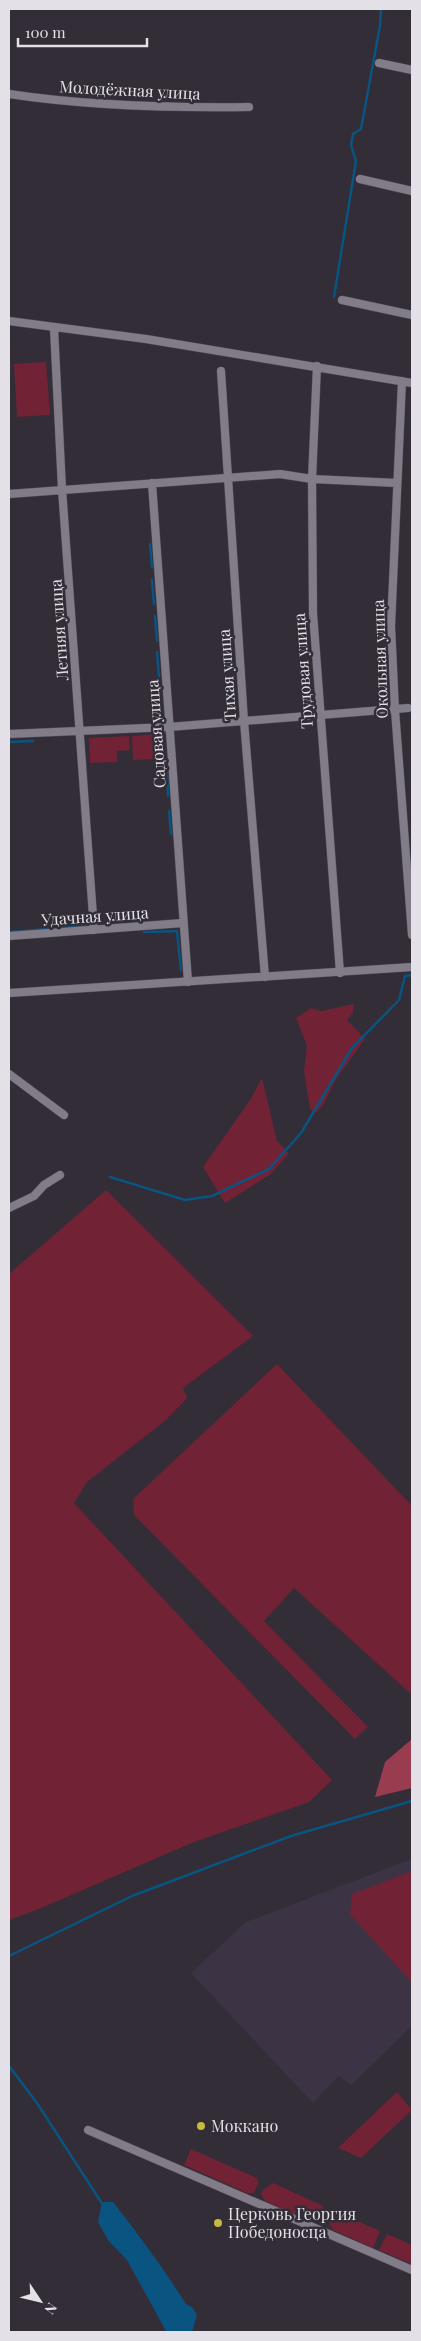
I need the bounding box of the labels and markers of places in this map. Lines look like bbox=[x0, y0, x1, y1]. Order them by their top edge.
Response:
place label: Моккано bbox=[211, 2115, 278, 2136]
marker: Моккано bbox=[195, 2120, 207, 2132]
place label: Церковь Георгия Победоносца bbox=[228, 2203, 356, 2242]
marker: Церковь Георгия Победоносца bbox=[212, 2217, 224, 2229]

